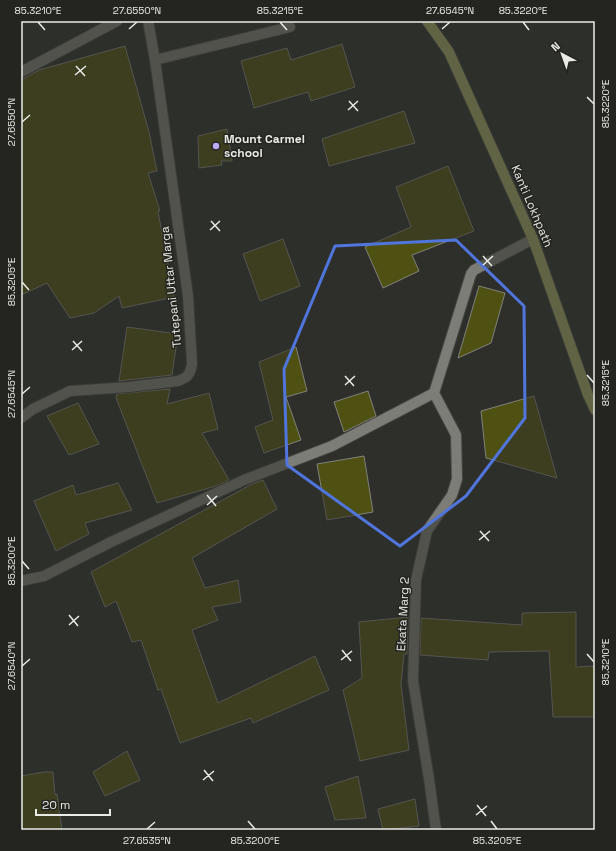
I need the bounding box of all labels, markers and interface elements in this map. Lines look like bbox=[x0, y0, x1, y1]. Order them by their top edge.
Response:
text: 85.3210°E bbox=[15, 4, 62, 17]
text: 27.6550°N bbox=[113, 4, 161, 17]
text: 85.3215°E bbox=[257, 4, 304, 17]
text: 27.6545°N bbox=[426, 4, 474, 17]
text: 85.3220°E bbox=[499, 4, 548, 17]
north arrow bbox=[542, 34, 582, 74]
text: N bbox=[548, 39, 563, 54]
text: 85.3220°E bbox=[599, 79, 612, 128]
text: 27.6550°N bbox=[5, 98, 18, 146]
place label: Mount Carmel school bbox=[224, 131, 305, 161]
marker: Mount Carmel school bbox=[211, 141, 221, 151]
street label: Kanti Lokhpath bbox=[507, 162, 557, 250]
street label: Tutepani Uttar Marga bbox=[157, 225, 185, 348]
text: 85.3205°E bbox=[5, 257, 18, 306]
text: 85.3215°E bbox=[599, 359, 612, 406]
text: 27.6545°N bbox=[5, 370, 18, 418]
text: 85.3200°E bbox=[5, 536, 18, 586]
street label: Ekata Marg 2 bbox=[393, 576, 413, 652]
text: 85.3210°E bbox=[599, 638, 612, 685]
text: 27.6540°N bbox=[5, 642, 18, 690]
scale bar bbox=[36, 791, 110, 817]
text: 20 m bbox=[42, 797, 70, 813]
text: 27.6535°N bbox=[123, 834, 171, 847]
text: 85.3200°E bbox=[230, 834, 280, 847]
text: 85.3205°E bbox=[473, 834, 522, 847]

